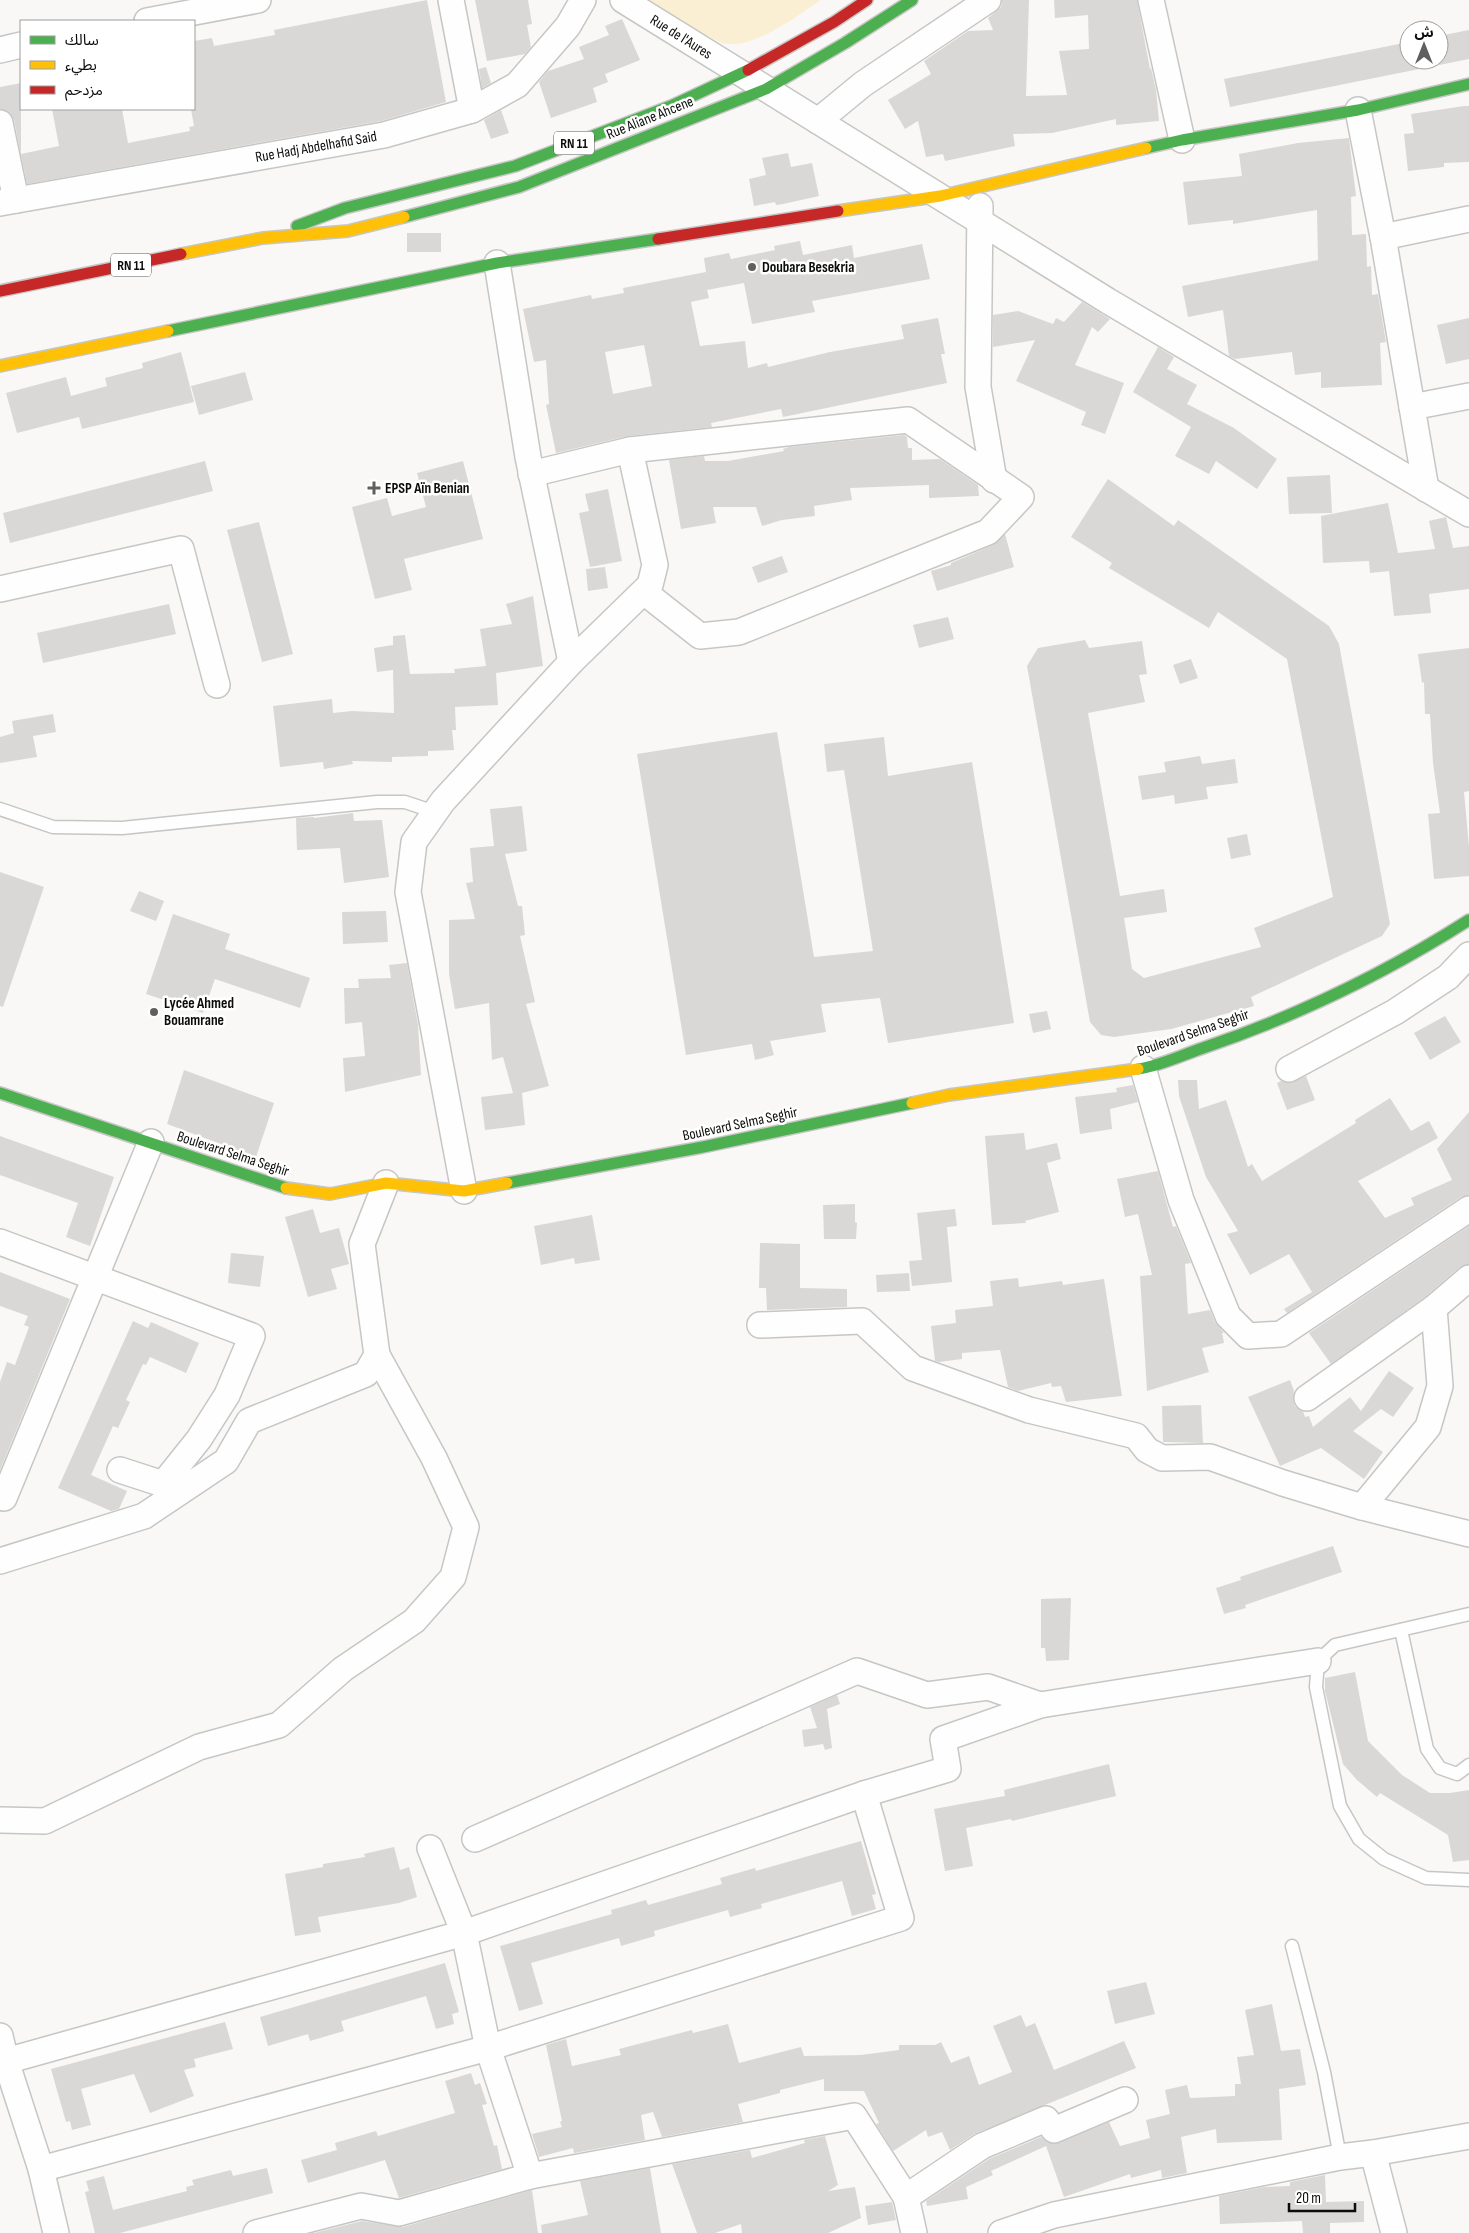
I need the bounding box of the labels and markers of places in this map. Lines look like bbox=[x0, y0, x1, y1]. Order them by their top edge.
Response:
place label: Doubara Besekria bbox=[762, 258, 854, 277]
marker: Doubara Besekria bbox=[746, 261, 758, 273]
place label: EPSP Aïn Benian bbox=[385, 479, 470, 498]
marker: EPSP Aïn Benian bbox=[367, 481, 381, 495]
place label: Lycée Ahmed Bouamrane bbox=[164, 994, 234, 1030]
marker: Lycée Ahmed Bouamrane bbox=[148, 1006, 160, 1018]

